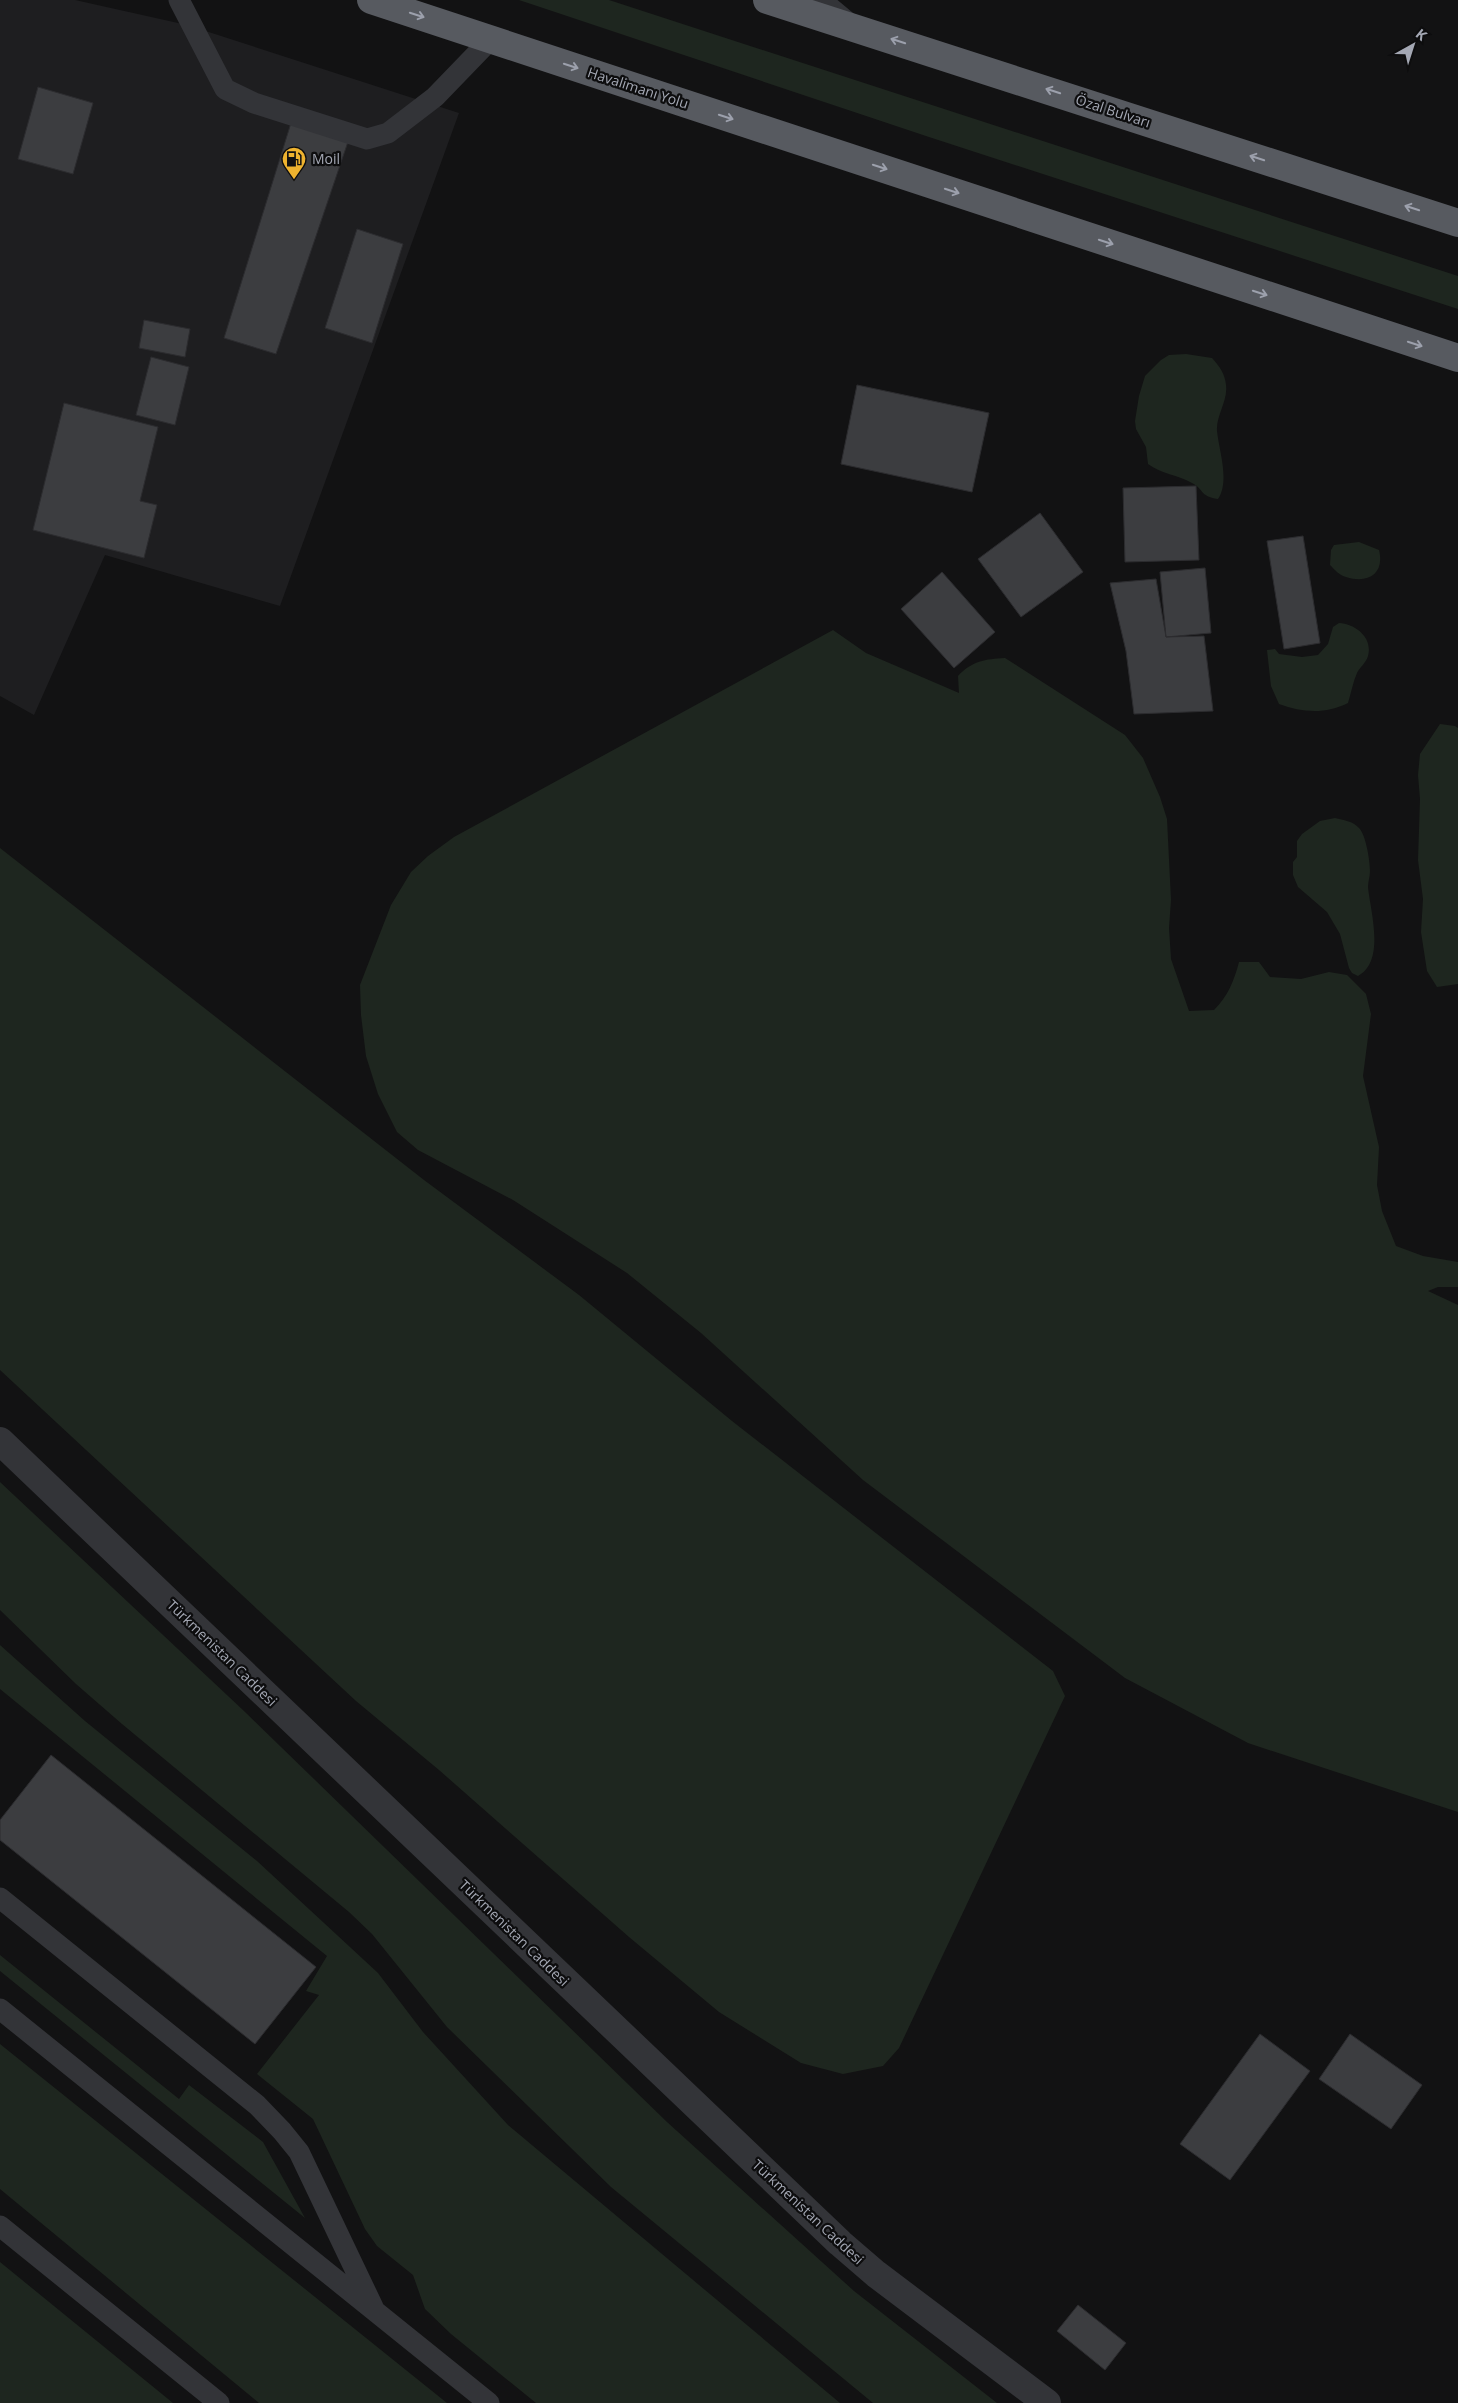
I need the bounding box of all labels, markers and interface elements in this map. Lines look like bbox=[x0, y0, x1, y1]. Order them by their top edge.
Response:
one-way arrow bbox=[409, 11, 425, 21]
north arrow bbox=[1388, 20, 1438, 70]
text: K bbox=[1412, 24, 1432, 45]
one-way arrow bbox=[891, 36, 907, 45]
one-way arrow bbox=[563, 62, 579, 71]
street label: Havalimanı Yolu bbox=[585, 62, 691, 113]
one-way arrow bbox=[1045, 86, 1061, 95]
street label: Özal Bulvarı bbox=[1073, 89, 1153, 132]
one-way arrow bbox=[718, 112, 734, 122]
fuel station icon: Moil bbox=[281, 146, 307, 180]
place label: Moil bbox=[312, 149, 340, 168]
one-way arrow bbox=[1250, 153, 1265, 162]
one-way arrow bbox=[872, 163, 888, 173]
one-way arrow bbox=[943, 187, 959, 196]
one-way arrow bbox=[1404, 203, 1420, 212]
one-way arrow bbox=[1098, 238, 1113, 247]
one-way arrow bbox=[1252, 288, 1268, 298]
one-way arrow bbox=[1406, 339, 1422, 349]
street label: Türkmenistan Caddesi bbox=[163, 1595, 281, 1710]
street label: Türkmenistan Caddesi bbox=[455, 1875, 573, 1990]
street label: Türkmenistan Caddesi bbox=[749, 2155, 868, 2268]

